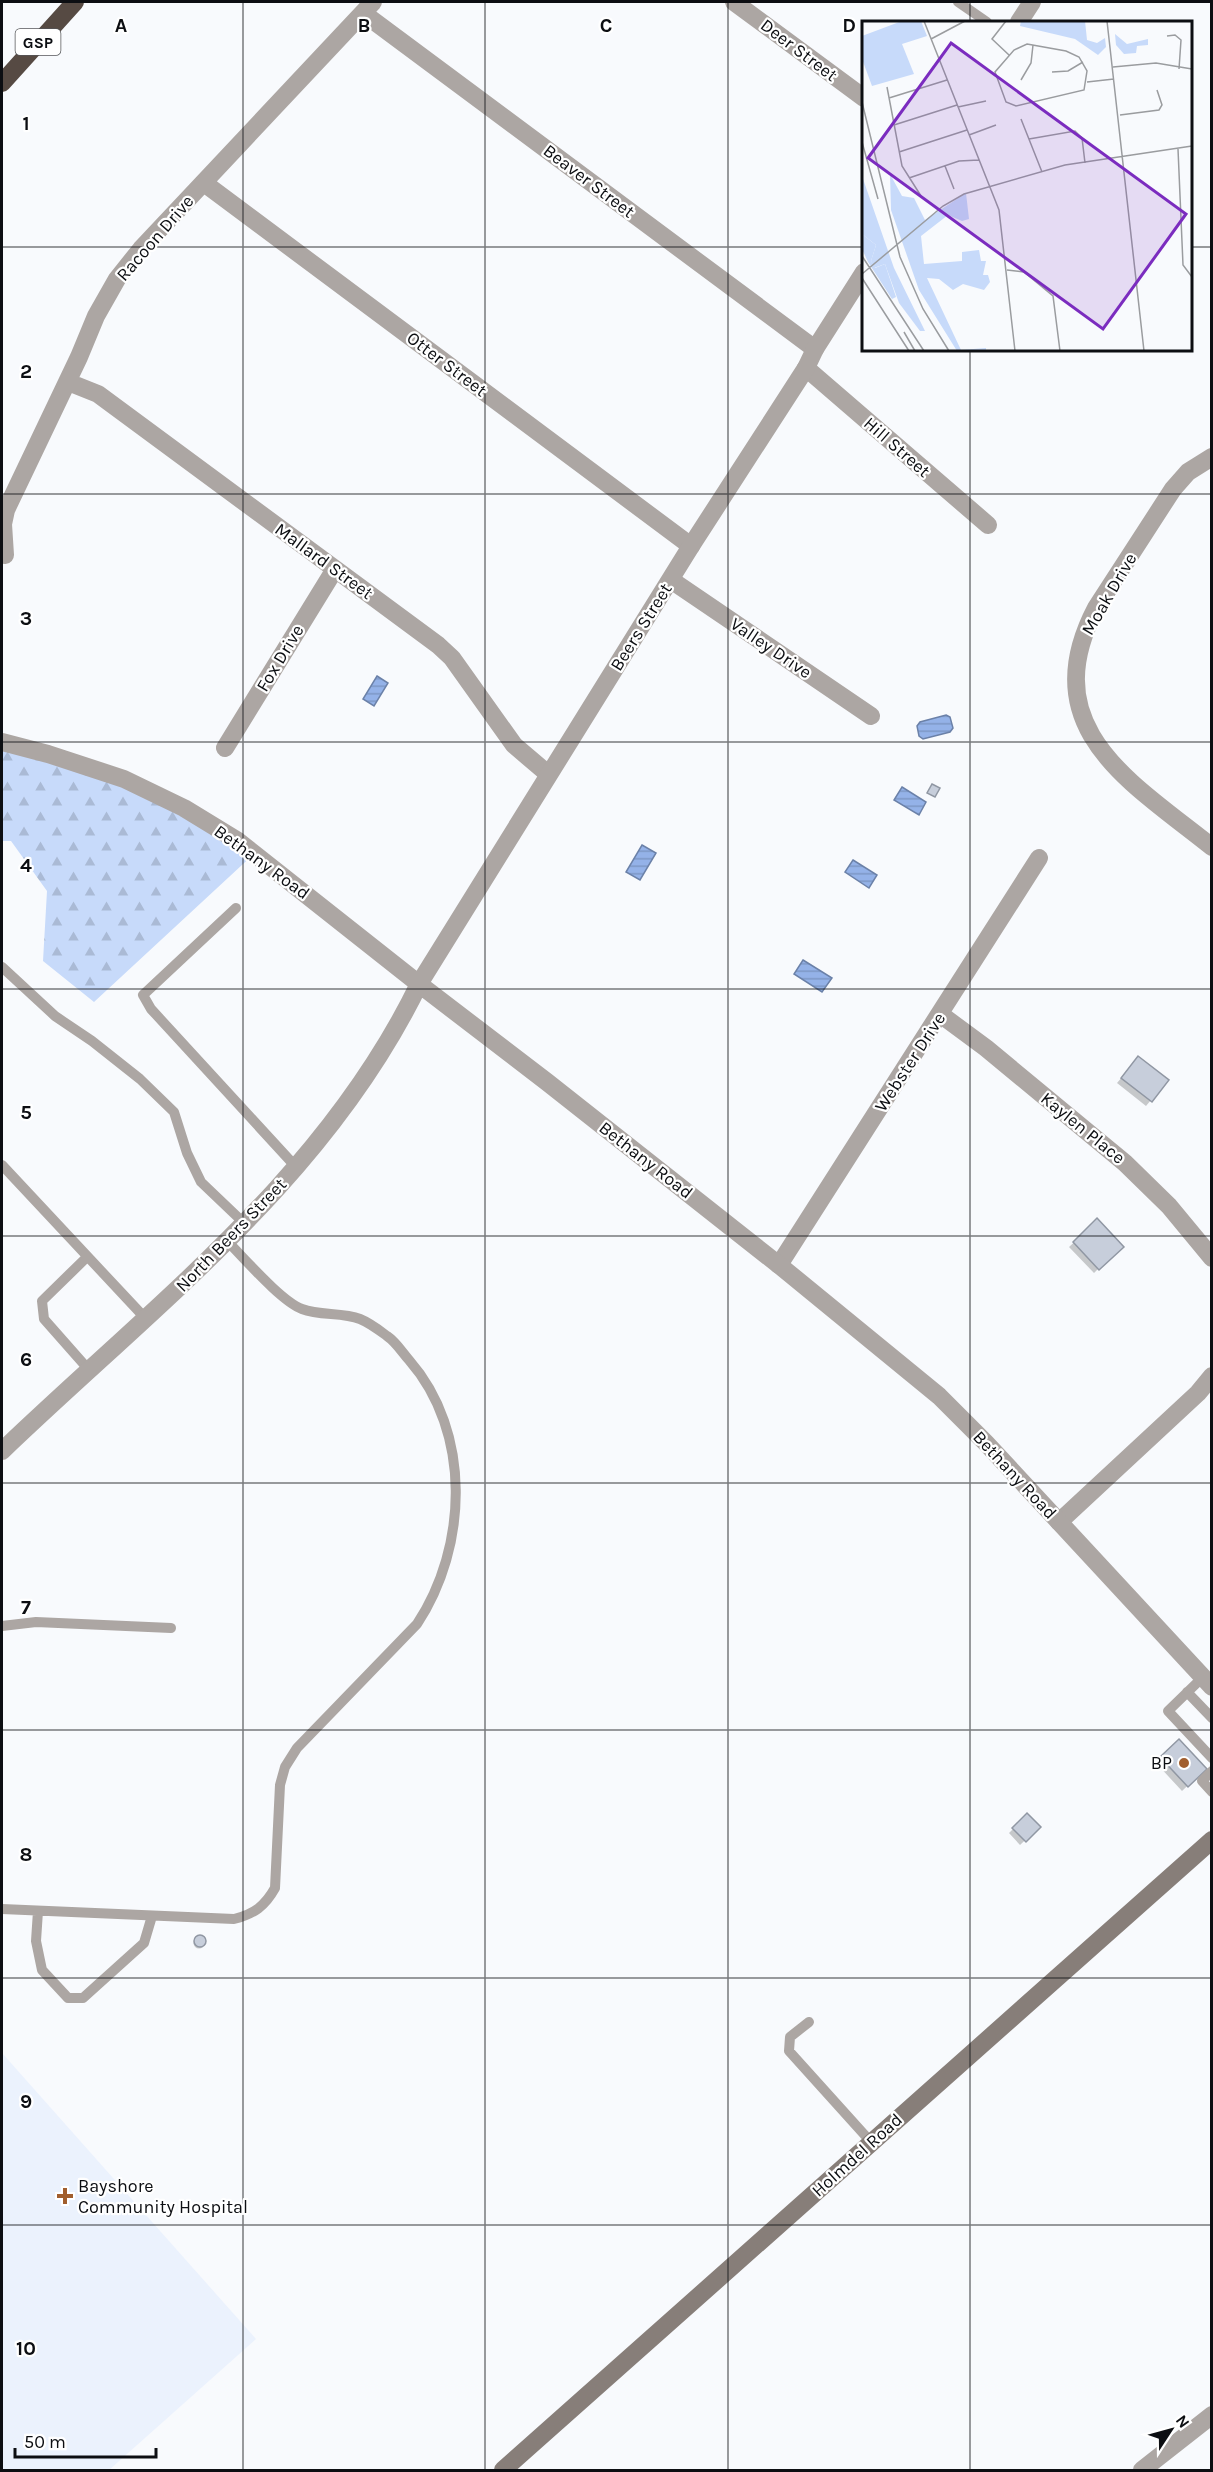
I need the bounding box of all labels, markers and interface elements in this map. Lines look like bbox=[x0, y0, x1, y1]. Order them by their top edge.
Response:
text: A bbox=[115, 14, 128, 37]
text: B bbox=[358, 14, 370, 37]
text: C bbox=[600, 14, 612, 37]
street label: Deer Street bbox=[756, 14, 842, 86]
text: D bbox=[842, 14, 856, 37]
inset map bbox=[862, 21, 1192, 351]
road number: GSP bbox=[15, 29, 60, 55]
text: 1 bbox=[22, 112, 30, 135]
street label: Beaver Street bbox=[539, 139, 639, 223]
street label: Racoon Drive bbox=[112, 190, 198, 286]
street label: Otter Street bbox=[403, 327, 492, 401]
text: 2 bbox=[20, 360, 32, 383]
street label: Hill Street bbox=[859, 412, 935, 482]
street label: Mallard Street bbox=[271, 518, 378, 604]
street label: Moak Drive bbox=[1077, 549, 1141, 639]
street label: Beers Street bbox=[605, 579, 677, 675]
text: 3 bbox=[20, 607, 32, 630]
street label: Valley Drive bbox=[726, 613, 816, 683]
street label: Fox Drive bbox=[251, 620, 309, 696]
street label: Bethany Road bbox=[210, 820, 314, 904]
text: 4 bbox=[20, 854, 32, 877]
street label: Webster Drive bbox=[870, 1008, 950, 1116]
street label: Kaylen Place bbox=[1036, 1087, 1130, 1169]
text: 5 bbox=[20, 1101, 32, 1124]
street label: Bethany Road bbox=[595, 1117, 697, 1203]
street label: North Beers Street bbox=[171, 1173, 291, 1297]
text: 6 bbox=[20, 1348, 32, 1371]
street label: Bethany Road bbox=[968, 1426, 1062, 1524]
text: 7 bbox=[21, 1596, 31, 1619]
place label: BP bbox=[1151, 1752, 1172, 1774]
marker: BP bbox=[1177, 1756, 1191, 1770]
text: 8 bbox=[20, 1843, 32, 1866]
text: 9 bbox=[20, 2090, 32, 2113]
street label: Holmdel Road bbox=[807, 2109, 907, 2201]
place label: Bayshore Community Hospital bbox=[78, 2175, 248, 2218]
marker: Bayshore Community Hospital bbox=[56, 2187, 74, 2205]
text: 10 bbox=[16, 2337, 36, 2360]
north arrow bbox=[1141, 2400, 1201, 2460]
text: N bbox=[1172, 2411, 1194, 2432]
scale bar bbox=[15, 2421, 156, 2459]
text: 50 m bbox=[24, 2431, 66, 2453]

